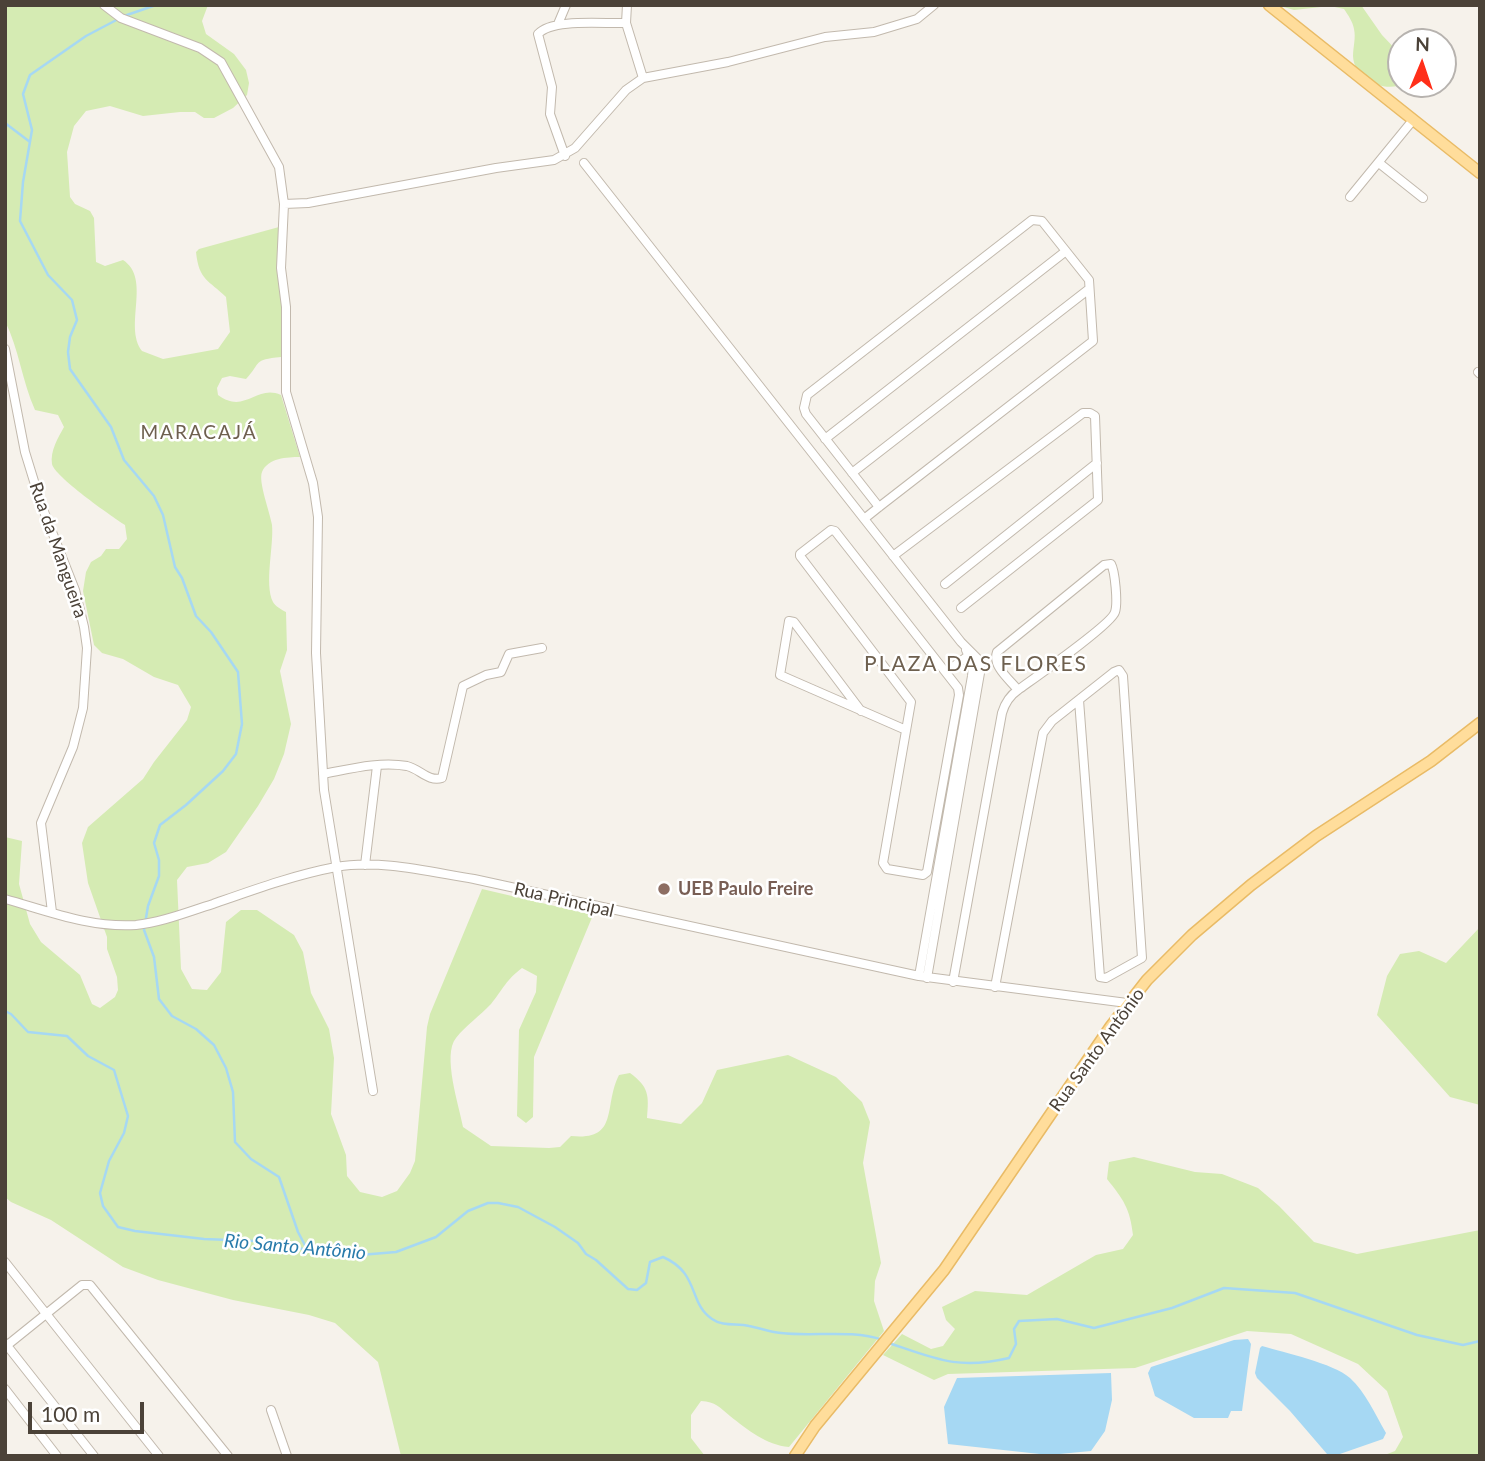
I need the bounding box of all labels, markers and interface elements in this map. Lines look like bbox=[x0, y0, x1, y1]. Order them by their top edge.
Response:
north arrow bbox=[1387, 28, 1457, 98]
text: N bbox=[1415, 32, 1430, 55]
district label: MARACAJÁ bbox=[141, 422, 257, 444]
street label: Rua da Mangueira bbox=[25, 479, 91, 621]
district label: PLAZA DAS FLORES bbox=[866, 651, 1086, 677]
street label: Rua Principal bbox=[512, 878, 616, 922]
place label: UEB Paulo Freire bbox=[678, 878, 813, 900]
marker: UEB Paulo Freire bbox=[656, 881, 672, 897]
street label: Rua Santo Antônio bbox=[1045, 984, 1149, 1116]
water label: Rio Santo Antônio bbox=[223, 1229, 367, 1265]
scale bar bbox=[32, 1388, 147, 1432]
text: 100 m bbox=[41, 1401, 100, 1426]

